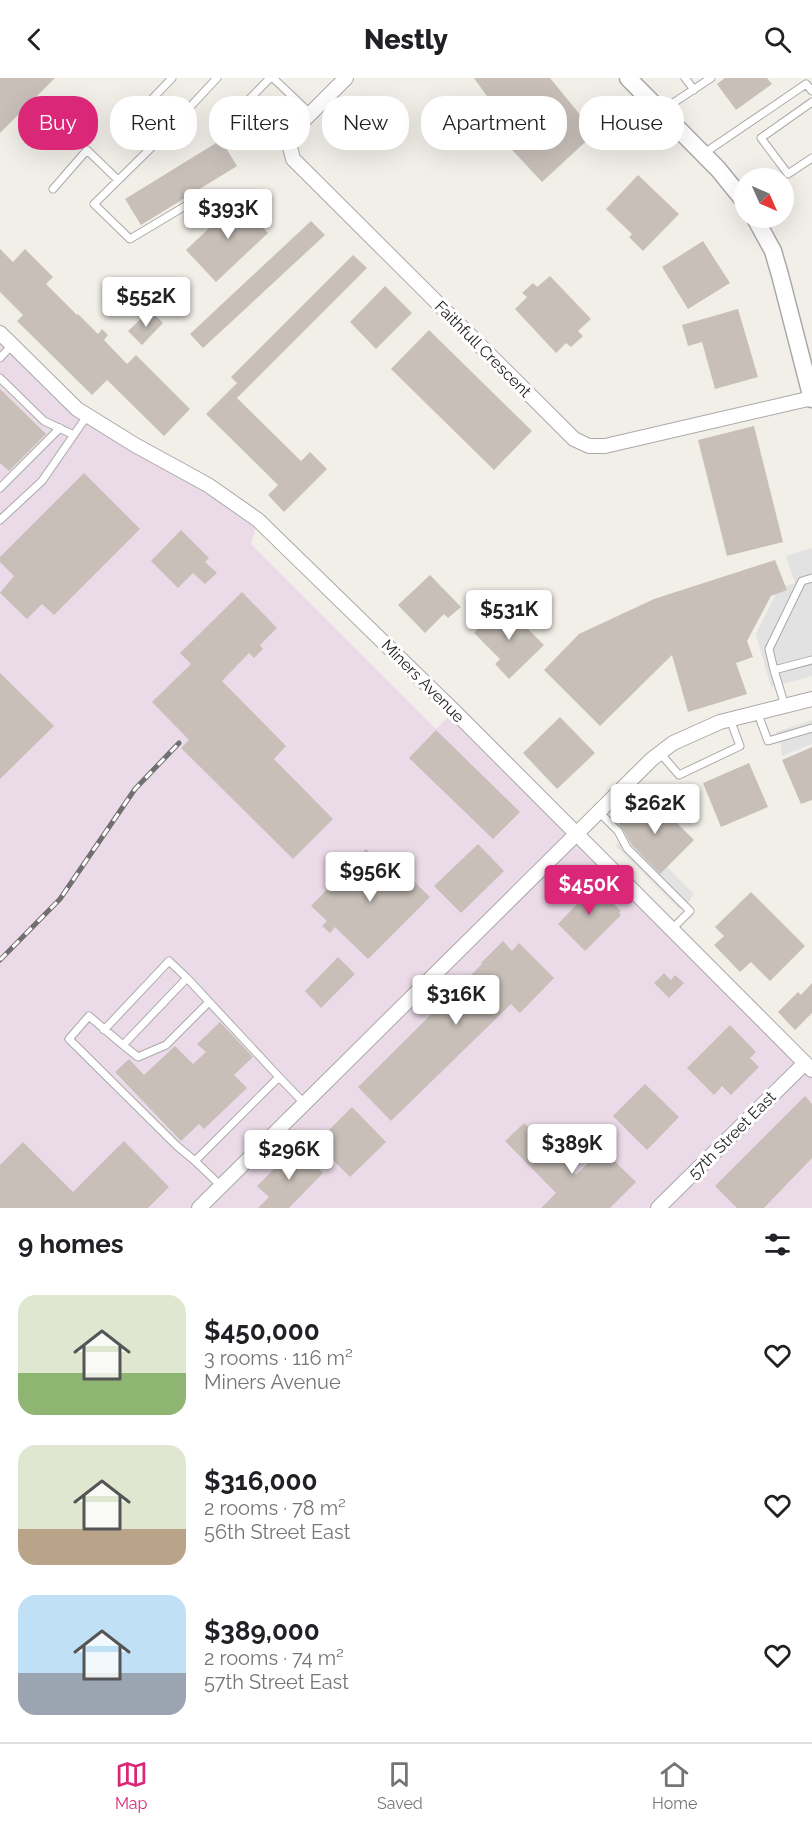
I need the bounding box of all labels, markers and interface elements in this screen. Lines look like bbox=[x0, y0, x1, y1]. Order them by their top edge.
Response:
icon: back bbox=[18, 23, 51, 56]
icon: search bbox=[761, 23, 794, 56]
text: Nestly bbox=[364, 24, 448, 55]
chip: Buy bbox=[18, 96, 98, 150]
chip: Rent bbox=[110, 96, 197, 150]
chip: Filters bbox=[209, 96, 310, 150]
chip: New bbox=[322, 96, 409, 150]
chip: Apartment bbox=[421, 96, 567, 150]
chip: House bbox=[579, 96, 684, 150]
north arrow bbox=[734, 168, 794, 228]
map controls bbox=[734, 168, 794, 228]
pin: $393K bbox=[186, 189, 270, 240]
text: $393K bbox=[198, 196, 258, 220]
pin: $552K bbox=[104, 277, 188, 328]
text: $552K bbox=[116, 284, 176, 308]
street label: Faithfull Crescent bbox=[431, 297, 536, 402]
pin: $531K bbox=[467, 590, 551, 641]
text: $531K bbox=[480, 597, 538, 621]
street label: Miners Avenue bbox=[378, 636, 468, 726]
pin: $262K bbox=[613, 784, 697, 835]
text: $262K bbox=[625, 791, 685, 815]
pin: $956K bbox=[328, 852, 412, 903]
text: $956K bbox=[339, 859, 401, 883]
pin: $450K bbox=[547, 865, 631, 916]
text: $450K bbox=[559, 872, 619, 896]
pin: $316K bbox=[414, 975, 498, 1026]
text: $316K bbox=[426, 982, 486, 1006]
street label: 57th Street East bbox=[684, 1087, 780, 1183]
pin: $389K bbox=[530, 1124, 614, 1175]
pin: $296K bbox=[247, 1130, 331, 1181]
text: $389K bbox=[542, 1131, 602, 1155]
text: $296K bbox=[258, 1137, 320, 1161]
icon: filters bbox=[761, 1228, 794, 1261]
text: 9 homes bbox=[18, 1229, 124, 1259]
text: $450,000 bbox=[204, 1316, 320, 1346]
icon: home bbox=[66, 1319, 138, 1391]
icon: heart bbox=[761, 1339, 794, 1372]
text: 3 rooms · 116 m² bbox=[204, 1346, 353, 1370]
text: Miners Avenue bbox=[204, 1370, 341, 1394]
text: $316,000 bbox=[204, 1466, 317, 1496]
icon: home bbox=[66, 1469, 138, 1541]
icon: heart bbox=[761, 1489, 794, 1522]
text: 2 rooms · 78 m² bbox=[204, 1496, 346, 1520]
text: 56th Street East bbox=[204, 1520, 350, 1544]
text: $389,000 bbox=[204, 1616, 320, 1646]
icon: home bbox=[66, 1619, 138, 1691]
icon: heart bbox=[761, 1639, 794, 1672]
text: 2 rooms · 74 m² bbox=[204, 1646, 344, 1670]
text: 57th Street East bbox=[204, 1670, 349, 1694]
tab: Map bbox=[115, 1758, 148, 1813]
tab: Saved bbox=[377, 1758, 423, 1813]
tab: Home bbox=[652, 1758, 697, 1813]

